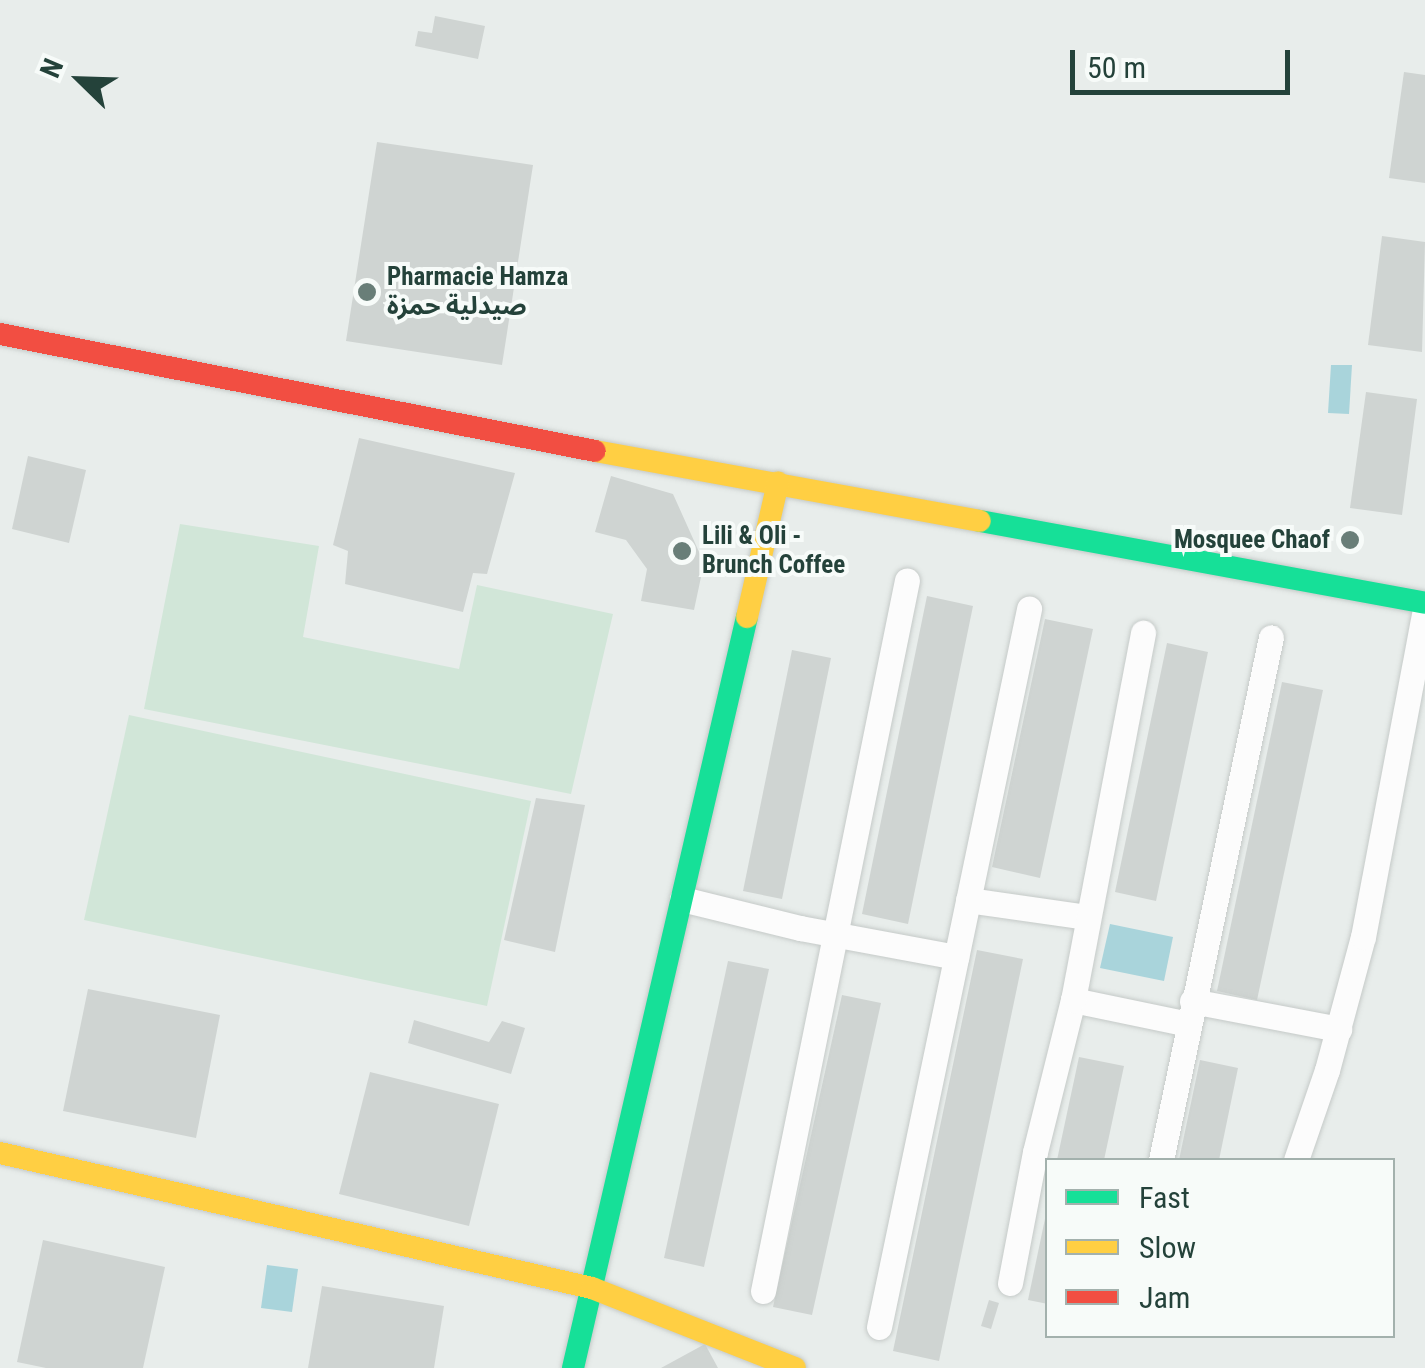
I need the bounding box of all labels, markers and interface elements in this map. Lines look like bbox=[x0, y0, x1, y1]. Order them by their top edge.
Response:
north arrow bbox=[30, 30, 130, 130]
scale bar bbox=[1075, 30, 1295, 92]
text: 50 m bbox=[1087, 50, 1146, 85]
text: N bbox=[33, 54, 70, 82]
place label: Pharmacie Hamza صيدلية حمزة bbox=[387, 263, 568, 322]
marker: Pharmacie Hamza صيدلية حمزة bbox=[356, 281, 378, 303]
place label: Lili & Oli - Brunch Coffee bbox=[702, 522, 845, 581]
place label: Mosquee Chaof bbox=[1174, 525, 1330, 555]
marker: Mosquee Chaof bbox=[1339, 529, 1361, 551]
marker: Lili & Oli - Brunch Coffee bbox=[671, 540, 693, 562]
legend bbox=[1045, 1158, 1395, 1338]
text: Fast bbox=[1139, 1180, 1190, 1215]
text: Slow bbox=[1139, 1230, 1196, 1265]
text: Jam bbox=[1139, 1280, 1190, 1315]

